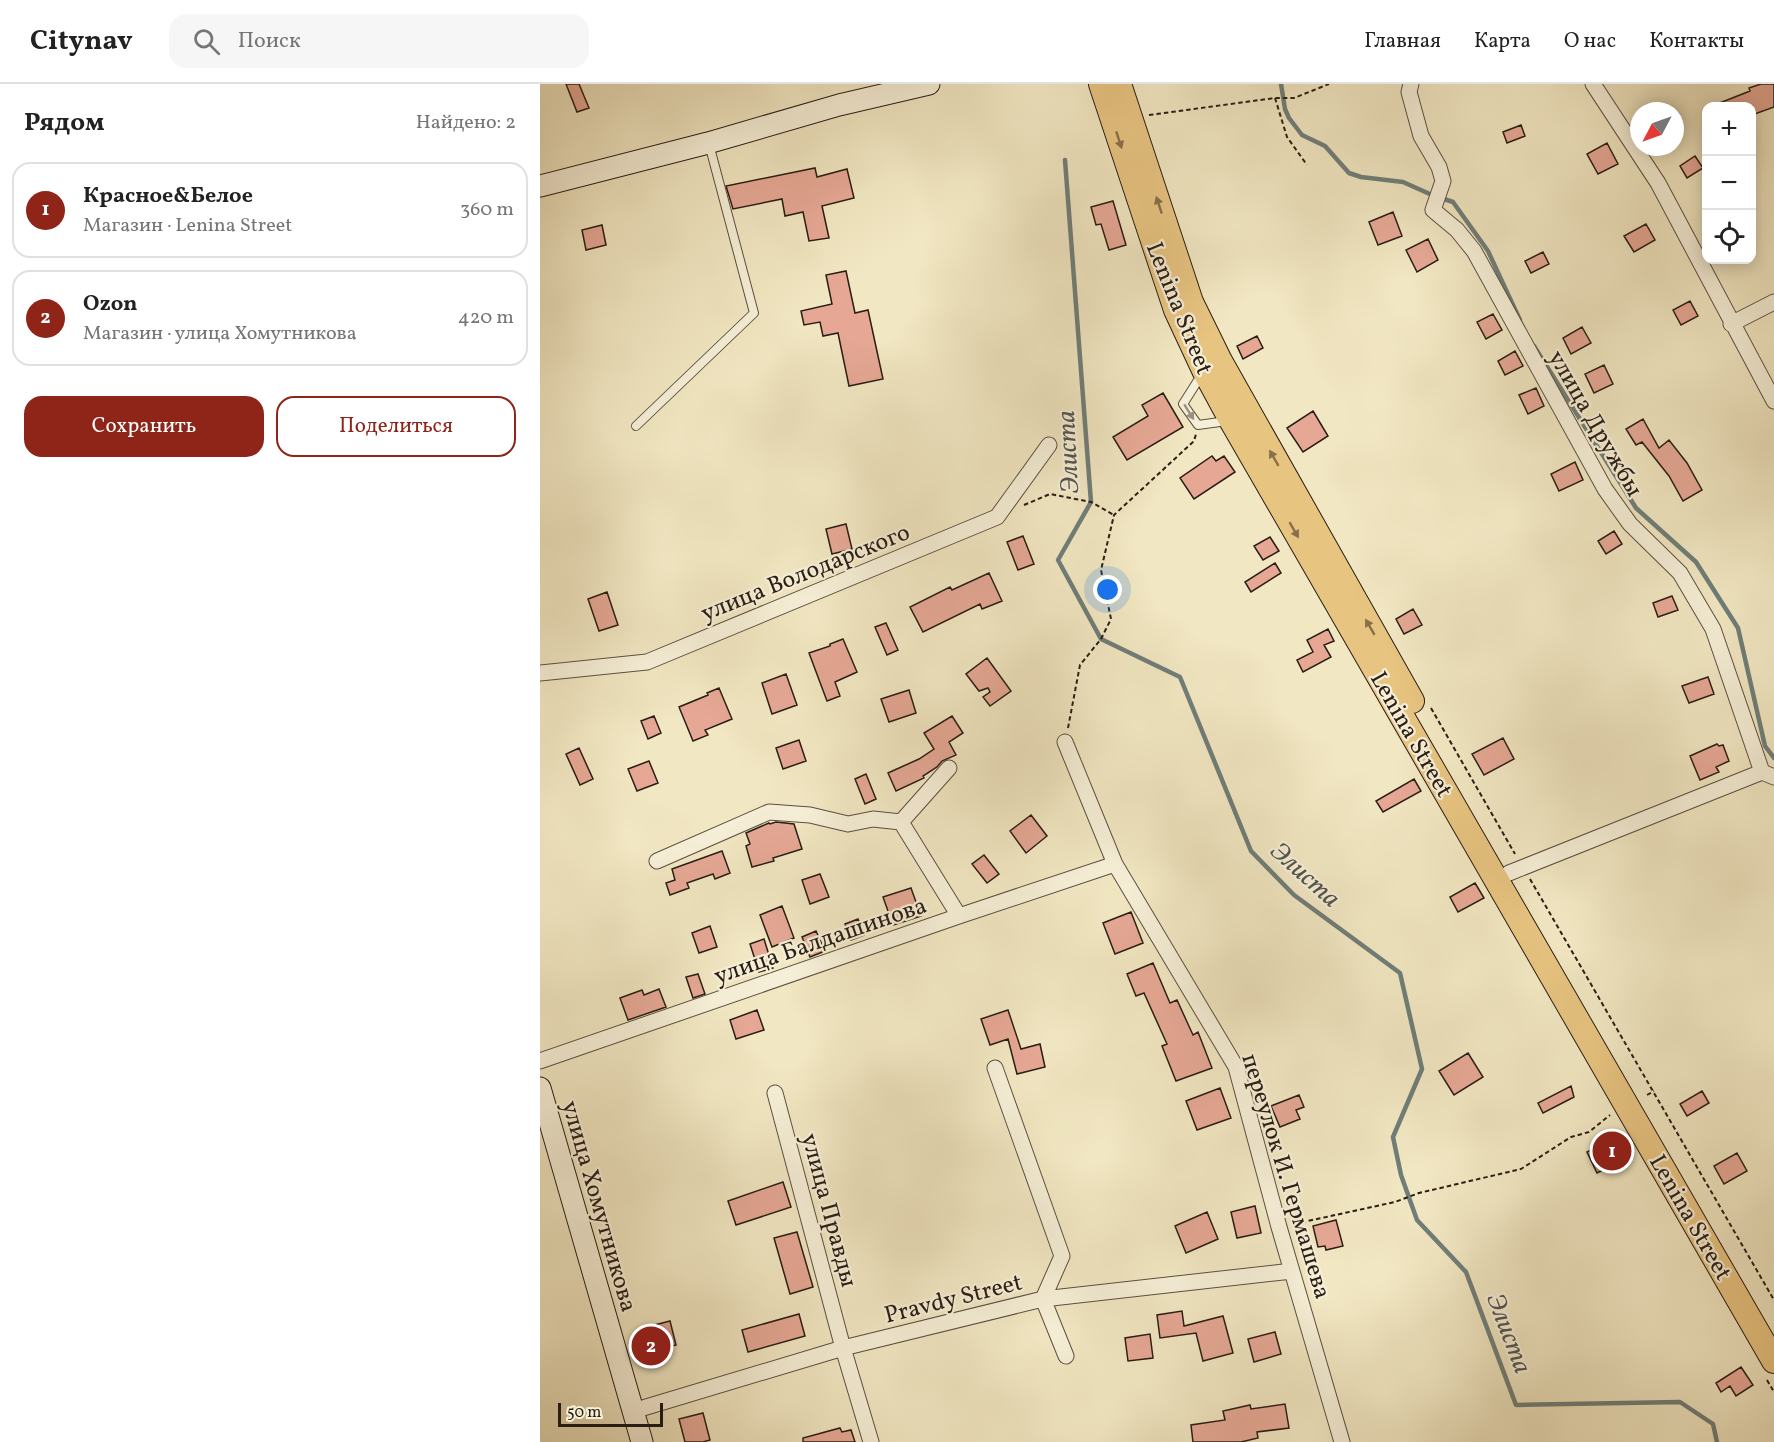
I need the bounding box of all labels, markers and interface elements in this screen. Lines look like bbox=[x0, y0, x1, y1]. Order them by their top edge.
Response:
search box bbox=[169, 14, 589, 68]
text: Citynav bbox=[30, 22, 133, 61]
icon: search bbox=[190, 25, 223, 58]
text: Поиск bbox=[238, 26, 301, 57]
text: Главная bbox=[1364, 27, 1441, 56]
text: Карта bbox=[1474, 27, 1531, 56]
text: О нас bbox=[1564, 27, 1616, 56]
text: Контакты bbox=[1649, 27, 1744, 56]
north arrow bbox=[1630, 102, 1684, 156]
map controls bbox=[1702, 102, 1756, 264]
button: + bbox=[1702, 102, 1756, 156]
text: Рядом bbox=[24, 105, 104, 141]
text: Найдено: 2 bbox=[416, 109, 516, 137]
one-way arrow bbox=[1115, 131, 1124, 149]
button: − bbox=[1702, 156, 1756, 210]
text: Красное&Белое bbox=[83, 181, 253, 212]
text: 1 bbox=[41, 196, 50, 224]
text: 360 m bbox=[460, 196, 514, 224]
one-way arrow bbox=[1154, 196, 1163, 214]
button: locate bbox=[1702, 210, 1756, 264]
text: Магазин · Lenina Street bbox=[83, 212, 292, 240]
street label: Lenina Street bbox=[1136, 237, 1220, 380]
text: Ozon bbox=[83, 289, 138, 320]
text: 2 bbox=[40, 304, 51, 332]
text: 420 m bbox=[458, 304, 514, 332]
text: Магазин · улица Хомутникова bbox=[83, 320, 357, 348]
street label: улица Дружбы bbox=[1538, 344, 1650, 504]
button: Сохранить bbox=[24, 396, 264, 457]
button: Поделиться bbox=[276, 396, 516, 457]
one-way arrow bbox=[1184, 404, 1195, 420]
water label: Элиста bbox=[1049, 410, 1089, 494]
one-way arrow bbox=[1269, 449, 1279, 466]
street label: улица Володарского bbox=[696, 516, 915, 631]
one-way arrow bbox=[1289, 522, 1299, 539]
your location bbox=[1093, 575, 1122, 604]
one-way arrow bbox=[1365, 619, 1375, 636]
street label: Lenina Street bbox=[1360, 666, 1460, 804]
water label: Элиста bbox=[1262, 834, 1348, 917]
street label: улица Балдашинова bbox=[710, 890, 932, 994]
street label: переулок И. Гермашева bbox=[1232, 1050, 1339, 1303]
street label: улица Хомутникова bbox=[552, 1097, 645, 1316]
pin: 1 bbox=[1592, 1128, 1632, 1174]
street label: улица Правды bbox=[791, 1130, 865, 1291]
street label: Lenina Street bbox=[1639, 1149, 1739, 1287]
street label: Pravdy Street bbox=[881, 1266, 1026, 1334]
water label: Элиста bbox=[1476, 1289, 1540, 1379]
pin: 2 bbox=[632, 1324, 670, 1368]
scale bar bbox=[558, 1400, 663, 1428]
text: 50 m bbox=[567, 1402, 601, 1424]

